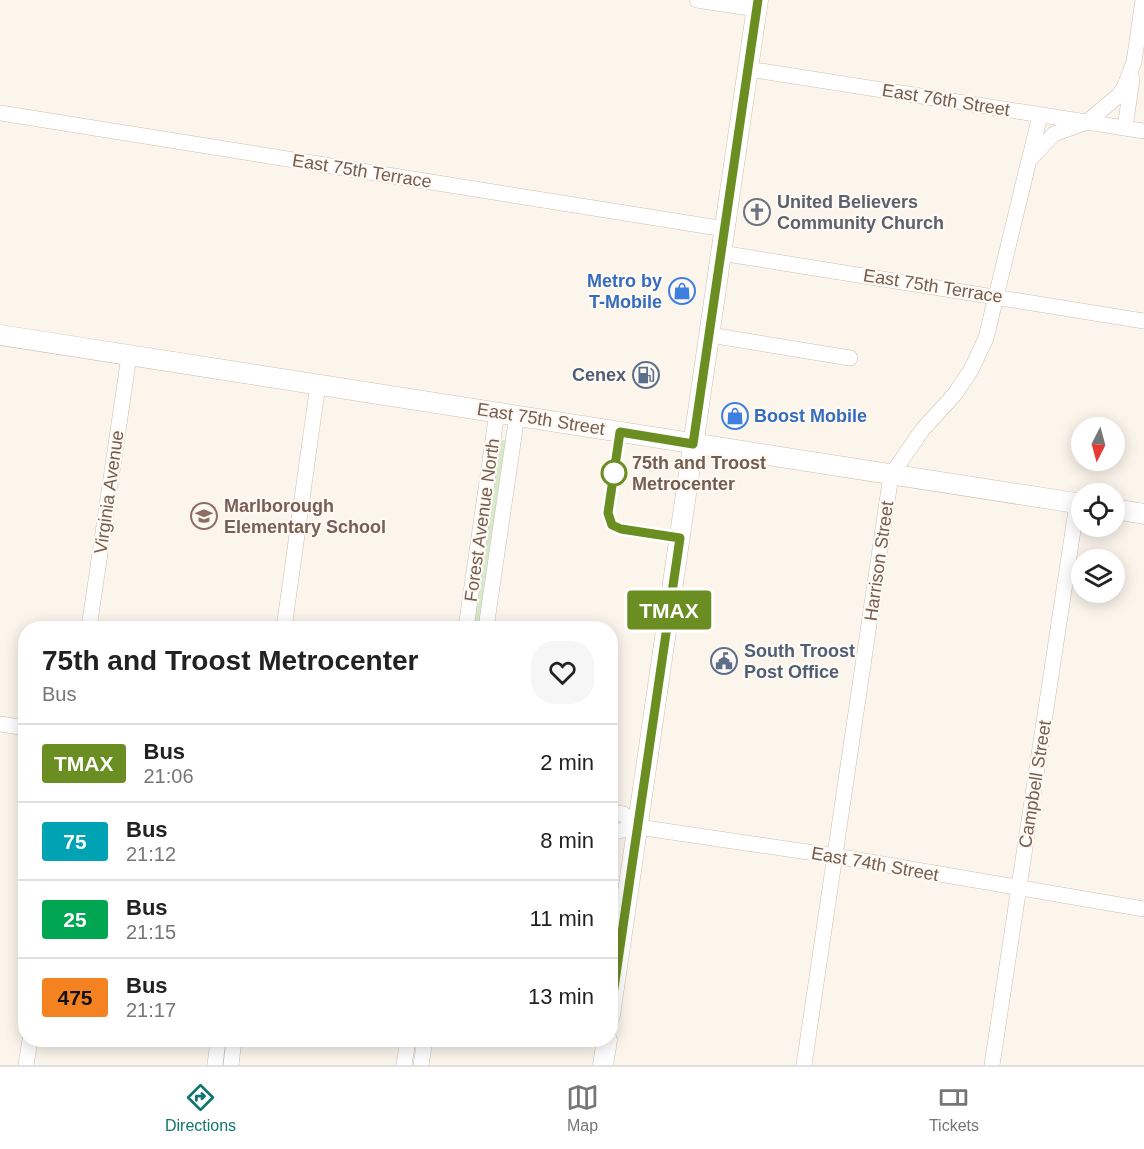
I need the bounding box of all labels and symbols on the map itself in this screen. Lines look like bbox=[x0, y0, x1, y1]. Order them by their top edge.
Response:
street label: East 76th Street bbox=[881, 80, 1011, 120]
street label: East 75th Terrace bbox=[291, 150, 433, 192]
place label: United Believers Community Church bbox=[777, 192, 944, 233]
church icon: United Believers Community Church bbox=[742, 197, 772, 227]
street label: East 75th Terrace bbox=[862, 265, 1004, 307]
place label: Metro by T-Mobile bbox=[587, 271, 662, 312]
shop icon: Metro by T-Mobile bbox=[667, 276, 697, 306]
fuel station icon: Cenex bbox=[631, 360, 661, 390]
place label: Cenex bbox=[572, 365, 626, 385]
street label: East 75th Street bbox=[476, 399, 606, 439]
shop icon: Boost Mobile bbox=[720, 401, 750, 431]
place label: Boost Mobile bbox=[754, 406, 867, 426]
north arrow bbox=[1071, 417, 1125, 471]
street label: Virginia Avenue bbox=[90, 429, 128, 555]
street label: Forest Avenue North bbox=[461, 437, 503, 603]
place label: 75th and Troost Metrocenter bbox=[632, 453, 766, 494]
marker: 75th and Troost Metrocenter bbox=[601, 460, 627, 486]
place label: Marlborough Elementary School bbox=[224, 496, 386, 537]
street label: Harrison Street bbox=[861, 500, 897, 622]
school or university icon: Marlborough Elementary School bbox=[189, 501, 219, 531]
line badge: TMAX bbox=[627, 590, 711, 630]
place label: South Troost Post Office bbox=[744, 641, 855, 682]
public building icon: South Troost Post Office bbox=[709, 646, 739, 676]
street label: Campbell Street bbox=[1015, 719, 1055, 849]
street label: East 74th Street bbox=[810, 843, 940, 885]

